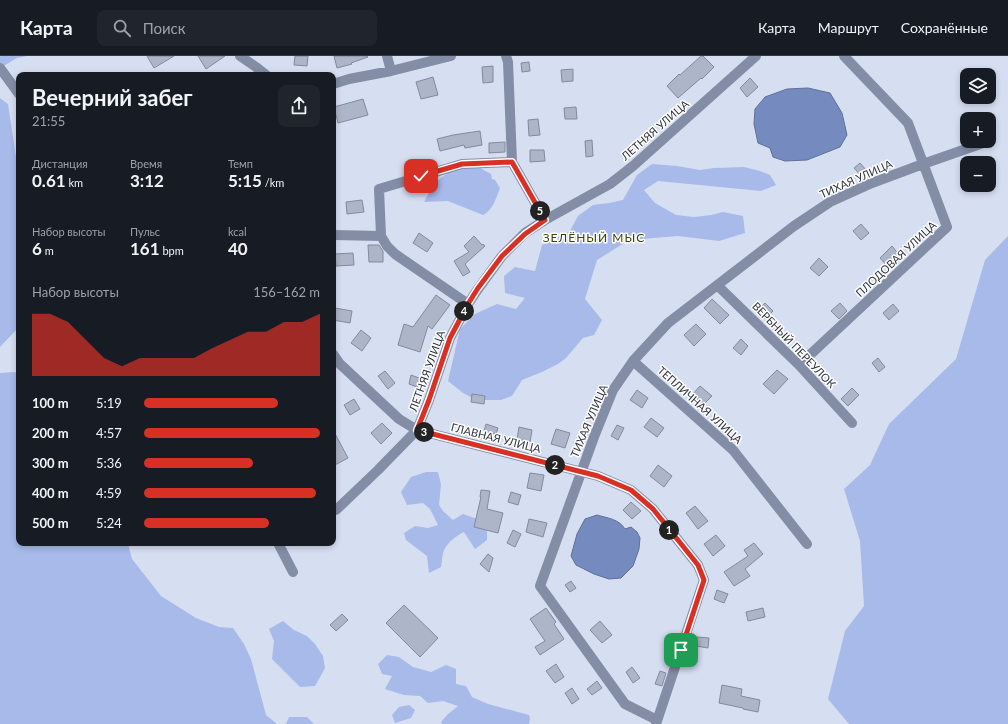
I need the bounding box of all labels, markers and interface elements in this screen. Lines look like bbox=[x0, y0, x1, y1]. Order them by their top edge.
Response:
search box bbox=[97, 10, 377, 46]
text: Карта bbox=[20, 16, 73, 39]
icon: search bbox=[111, 17, 133, 39]
text: Поиск bbox=[143, 19, 186, 37]
text: Карта bbox=[758, 19, 796, 36]
text: Маршрут bbox=[818, 19, 879, 36]
text: Сохранённые bbox=[901, 19, 988, 36]
map controls bbox=[960, 68, 996, 192]
button: layers bbox=[960, 68, 996, 104]
text: Вечерний забег bbox=[32, 84, 193, 111]
button: share bbox=[278, 85, 320, 127]
street label: ЛЕТНЯЯ УЛИЦА bbox=[617, 96, 692, 163]
button: + bbox=[960, 112, 996, 148]
text: 21:55 bbox=[32, 113, 65, 129]
street label: ТИХАЯ УЛИЦА bbox=[817, 156, 895, 200]
button: − bbox=[960, 156, 996, 192]
text: Дистанция bbox=[32, 157, 88, 170]
text: Время bbox=[130, 157, 162, 170]
text: Темп bbox=[228, 157, 253, 170]
pin bbox=[404, 159, 438, 193]
icon: check bbox=[410, 165, 432, 187]
text: 0.61 bbox=[32, 170, 66, 191]
text: 3:12 bbox=[130, 170, 164, 191]
text: 5:15 bbox=[228, 170, 262, 191]
text: km bbox=[66, 176, 83, 189]
text: /km bbox=[262, 176, 284, 189]
pin: 5 bbox=[530, 201, 550, 221]
text: 5 bbox=[537, 204, 543, 217]
street label: ПЛОДОВАЯ УЛИЦА bbox=[853, 218, 939, 299]
text: Набор высоты bbox=[32, 225, 105, 238]
text: Пульс bbox=[130, 225, 160, 238]
text: kcal bbox=[228, 225, 247, 238]
district label: ЗЕЛЁНЫЙ МЫС bbox=[543, 230, 645, 245]
text: 6 bbox=[32, 238, 42, 259]
text: 161 bbox=[130, 238, 160, 259]
text: 40 bbox=[228, 238, 248, 259]
text: m bbox=[42, 244, 54, 257]
text: bpm bbox=[160, 244, 184, 257]
text: Набор высоты bbox=[32, 284, 119, 300]
text: 156–162 m bbox=[253, 284, 320, 300]
street label: ВЕРБНЫЙ ПЕРЕУЛОК bbox=[750, 299, 839, 391]
pin: 4 bbox=[454, 301, 474, 321]
text: 4 bbox=[461, 304, 467, 317]
street label: ЛЕТНЯЯ УЛИЦА bbox=[405, 328, 447, 414]
street label: ТЕПЛИЧНАЯ УЛИЦА bbox=[655, 363, 746, 446]
street label: ТИХАЯ УЛИЦА bbox=[567, 382, 610, 459]
text: 100 m bbox=[32, 395, 69, 411]
text: 5:19 bbox=[96, 395, 122, 411]
street label: ГЛАВНАЯ УЛИЦА bbox=[450, 420, 543, 455]
pin: 3 bbox=[414, 422, 434, 442]
text: 200 m bbox=[32, 425, 69, 441]
text: 4:57 bbox=[96, 425, 122, 441]
text: 3 bbox=[421, 425, 427, 438]
text: 300 m bbox=[32, 455, 69, 471]
text: 5:36 bbox=[96, 455, 122, 471]
pin: 2 bbox=[545, 455, 565, 475]
text: 2 bbox=[552, 458, 558, 471]
text: 400 m bbox=[32, 485, 69, 501]
text: 4:59 bbox=[96, 485, 122, 501]
text: 500 m bbox=[32, 515, 69, 531]
text: 5:24 bbox=[96, 515, 122, 531]
pin: 1 bbox=[659, 520, 679, 540]
text: 1 bbox=[666, 523, 672, 536]
pin bbox=[664, 633, 698, 667]
icon: arrive bbox=[670, 639, 692, 661]

